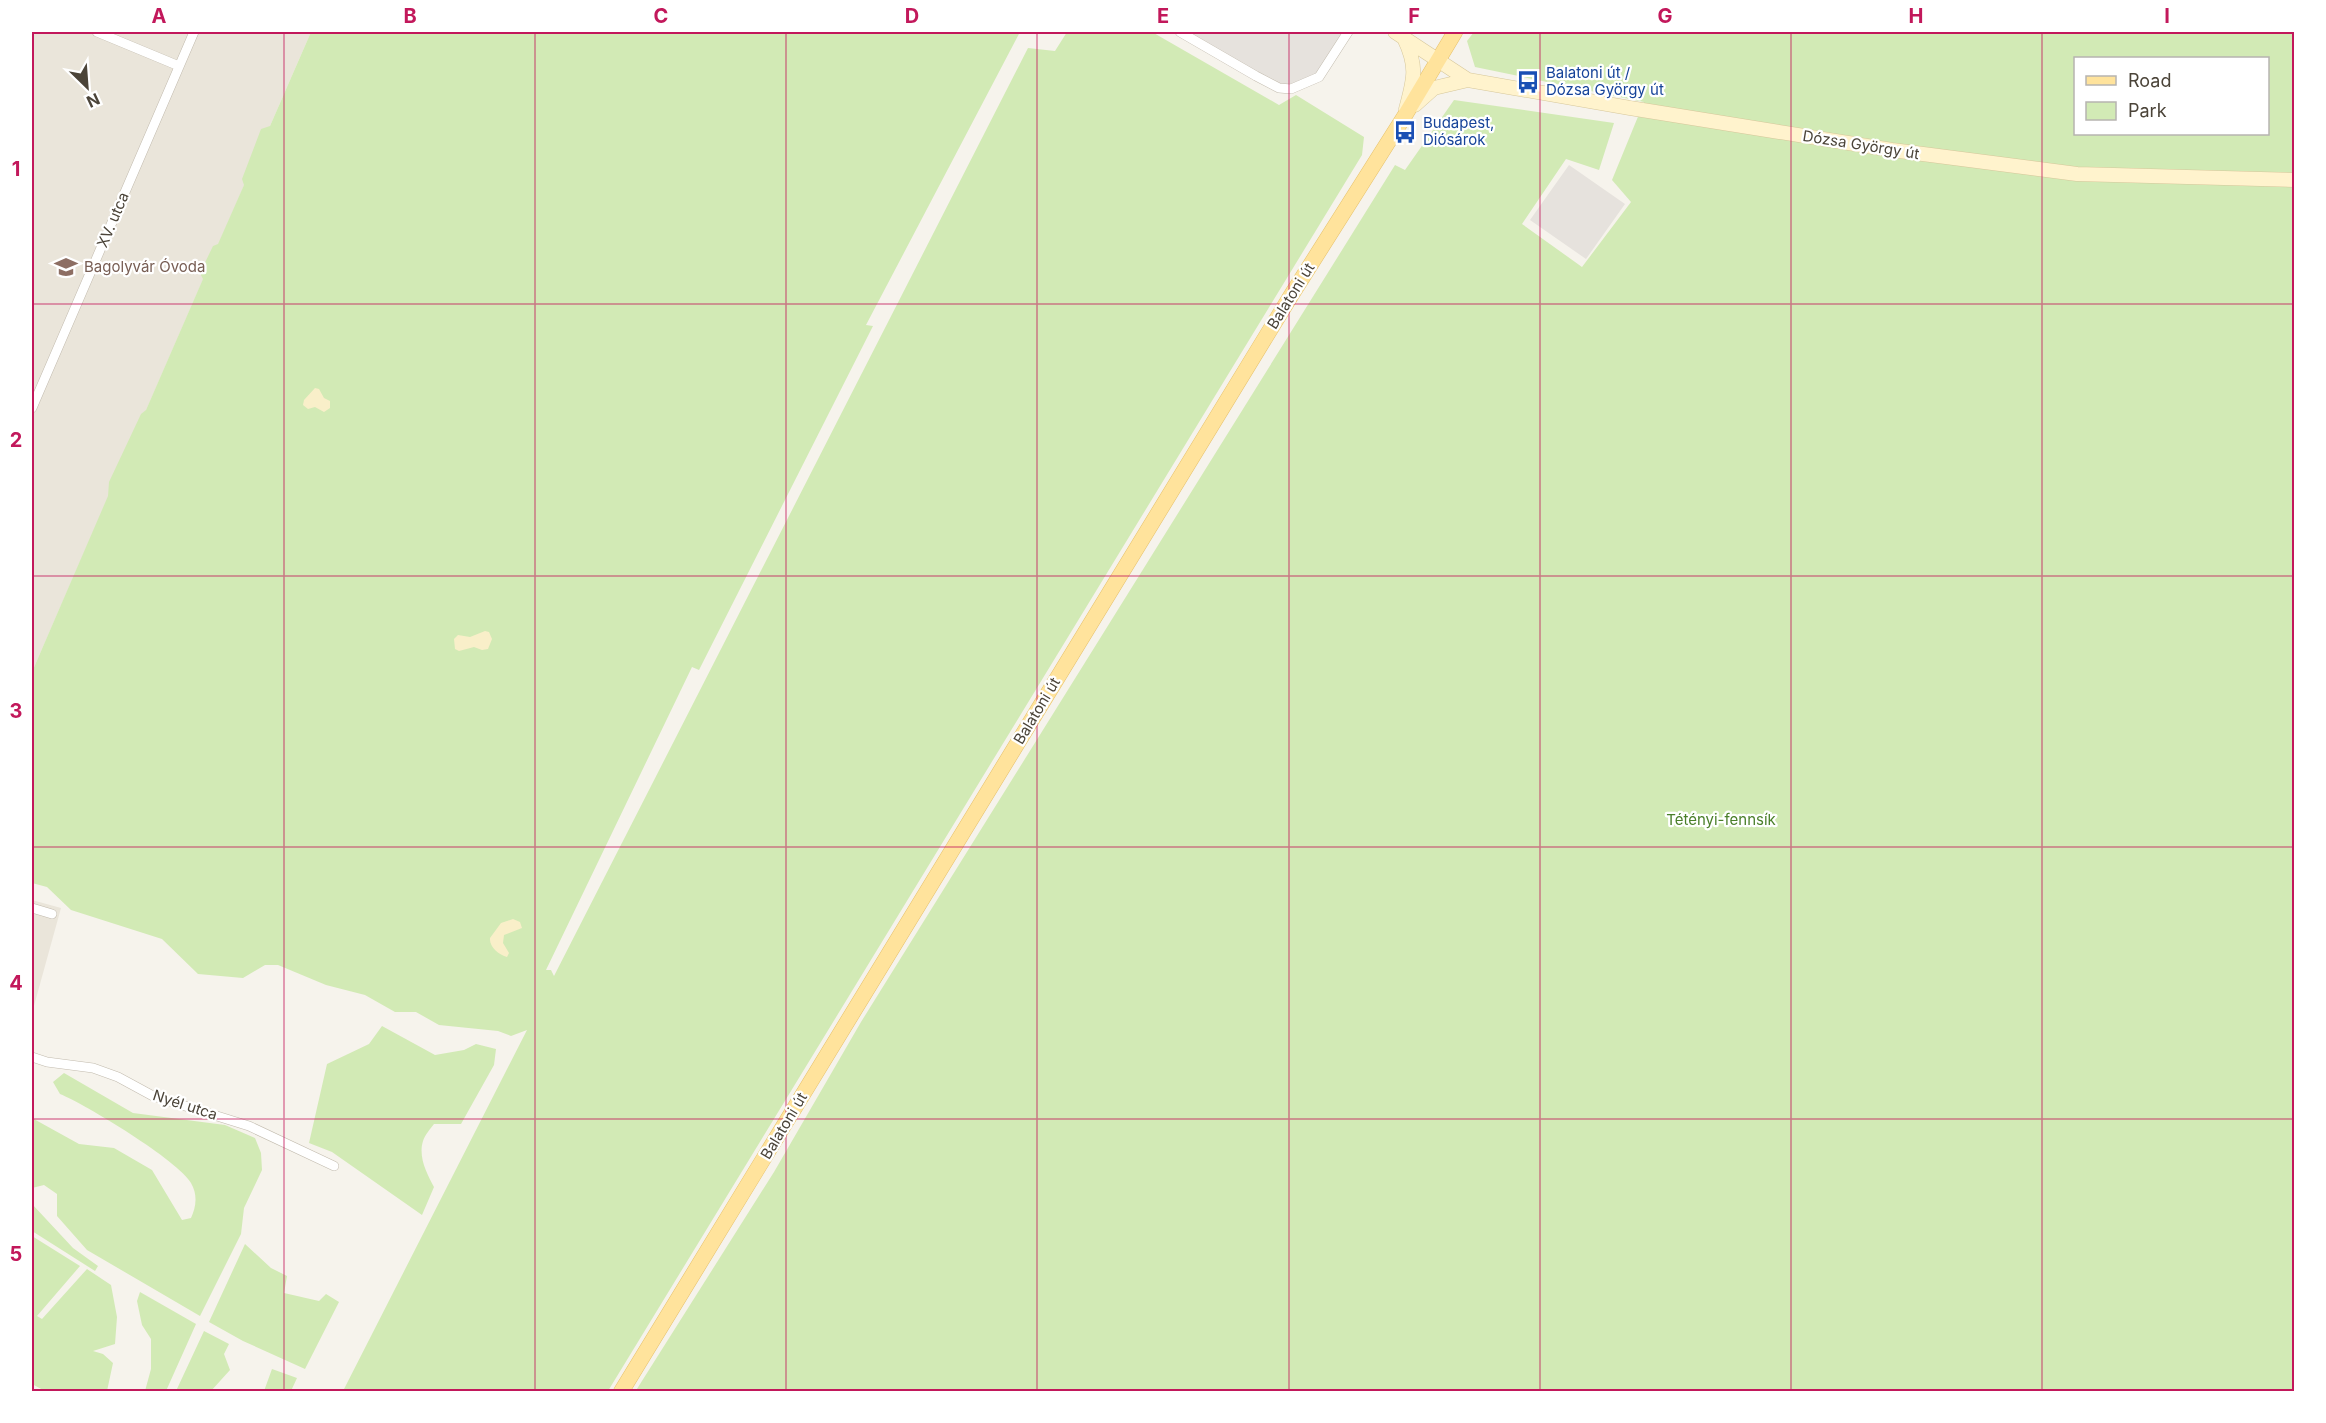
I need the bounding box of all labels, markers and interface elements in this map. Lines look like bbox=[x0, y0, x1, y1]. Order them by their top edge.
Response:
text: A bbox=[152, 4, 167, 28]
text: B bbox=[403, 4, 417, 28]
text: C bbox=[654, 4, 668, 28]
text: D bbox=[905, 4, 919, 28]
text: E bbox=[1157, 4, 1169, 28]
text: F bbox=[1408, 4, 1420, 28]
text: G bbox=[1657, 4, 1673, 28]
text: H bbox=[1909, 4, 1923, 28]
text: I bbox=[2164, 4, 2170, 28]
north arrow bbox=[57, 57, 117, 117]
legend bbox=[2074, 57, 2269, 135]
place label: Balatoni út / Dózsa György út bbox=[1546, 63, 1664, 99]
bus stop icon: Balatoni út / Dózsa György út bbox=[1515, 69, 1541, 95]
text: Road bbox=[2128, 70, 2171, 91]
text: N bbox=[84, 89, 103, 112]
text: Park bbox=[2128, 100, 2167, 121]
place label: Budapest, Diósárok bbox=[1423, 113, 1494, 149]
bus stop icon: Budapest, Diósárok bbox=[1392, 119, 1418, 145]
street label: Dózsa György út bbox=[1801, 126, 1921, 163]
text: 1 bbox=[12, 157, 20, 181]
street label: XV. utca bbox=[92, 189, 133, 250]
school or university icon: Bagolyvár Óvoda bbox=[53, 254, 79, 280]
place label: Bagolyvár Óvoda bbox=[84, 257, 205, 276]
street label: Balatoni út bbox=[1263, 259, 1318, 332]
text: 2 bbox=[10, 428, 22, 452]
street label: Balatoni út bbox=[1009, 674, 1064, 748]
text: 3 bbox=[10, 699, 22, 723]
park label: Tétényi-fennsík bbox=[1666, 810, 1777, 829]
text: 4 bbox=[9, 971, 23, 995]
street label: Nyél utca bbox=[150, 1085, 220, 1124]
street label: Balatoni út bbox=[756, 1089, 811, 1163]
text: 5 bbox=[10, 1242, 22, 1266]

